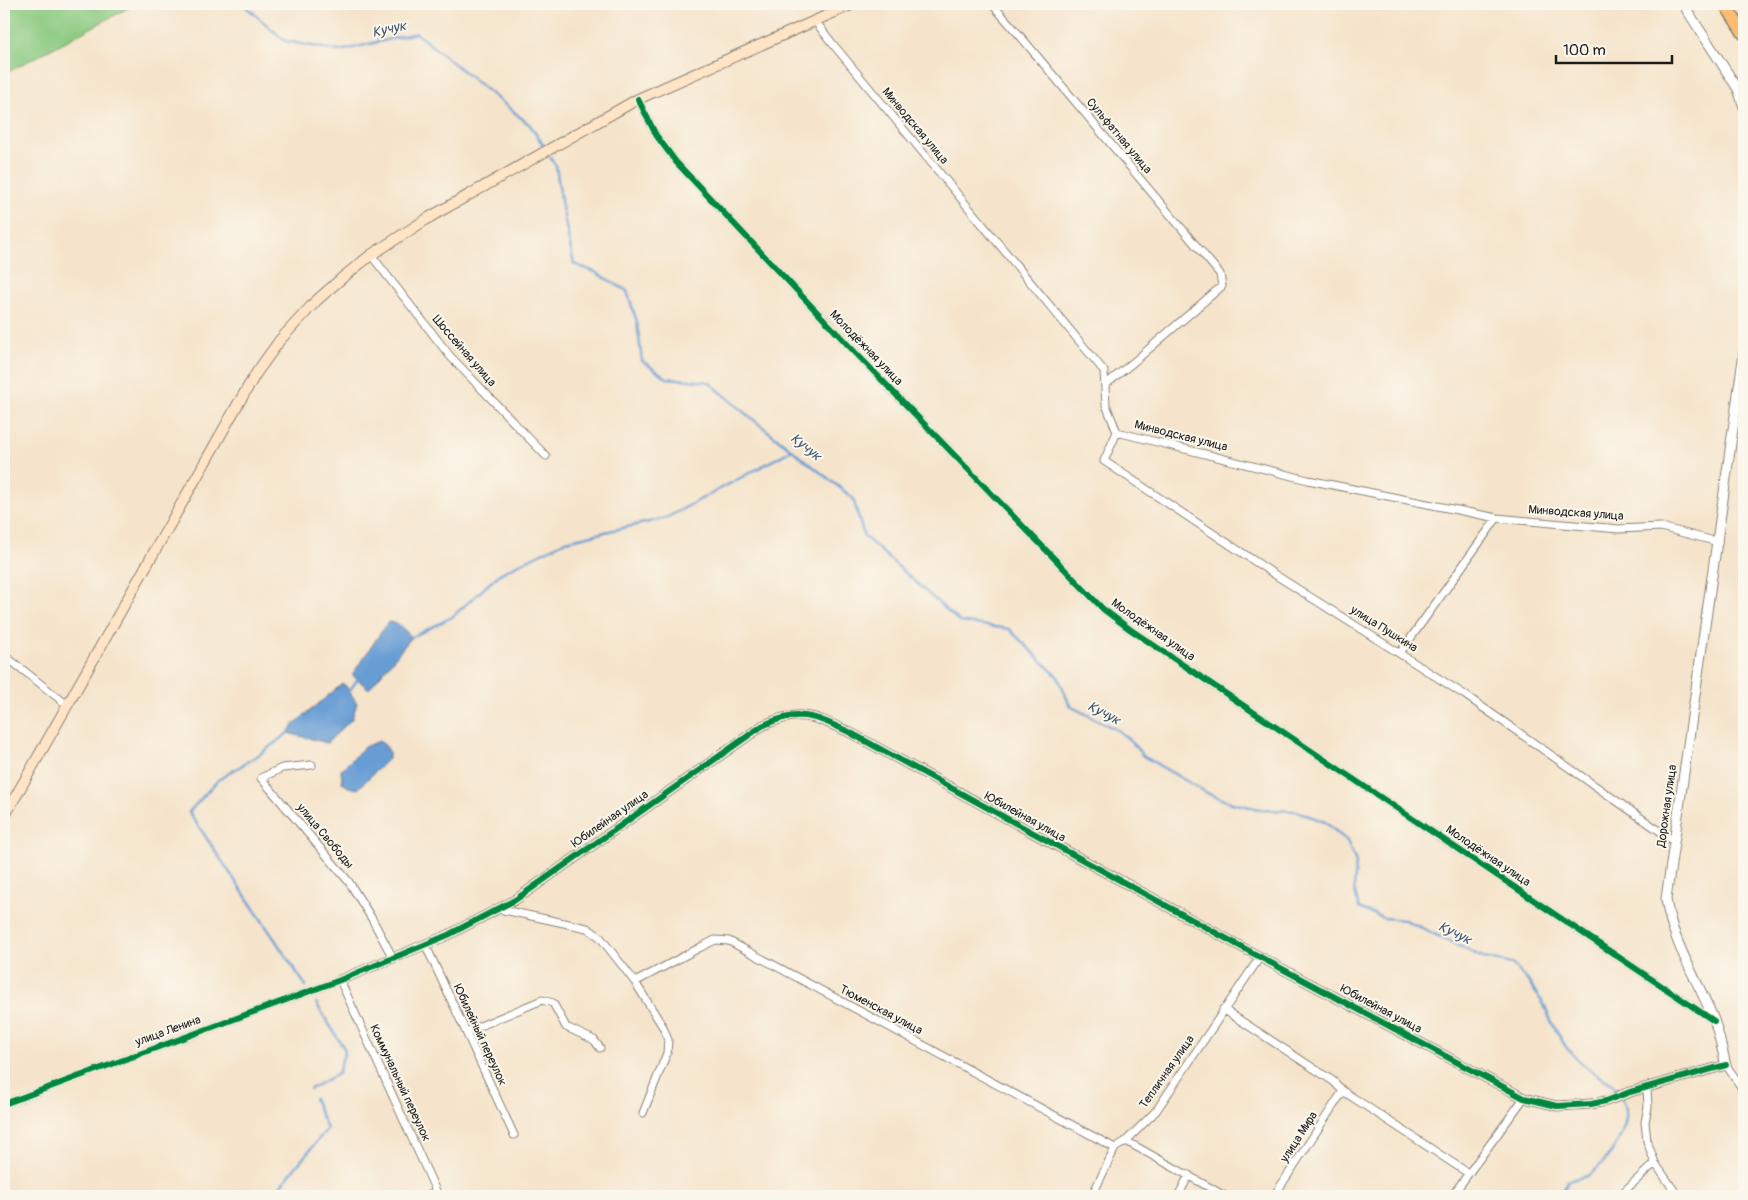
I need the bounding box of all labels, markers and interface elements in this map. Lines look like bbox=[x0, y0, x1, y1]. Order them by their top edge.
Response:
water label: Кучук bbox=[370, 16, 409, 41]
scale bar bbox=[1556, 32, 1672, 64]
text: 100 m bbox=[1563, 41, 1606, 60]
street label: Минводская улица bbox=[879, 85, 952, 168]
street label: Сульфатная улица bbox=[1083, 95, 1155, 177]
street label: Молодёжная улица bbox=[826, 307, 906, 389]
street label: Шоссейная улица bbox=[429, 312, 499, 390]
street label: Минводская улица bbox=[1133, 417, 1230, 455]
water label: Кучук bbox=[787, 430, 826, 466]
street label: Минводская улица bbox=[1528, 502, 1625, 524]
street label: Молодёжная улица bbox=[1108, 595, 1198, 665]
street label: улица Пушкина bbox=[1347, 602, 1421, 656]
water label: Кучук bbox=[1085, 697, 1125, 729]
street label: Дорожная улица bbox=[1654, 763, 1680, 849]
street label: Юбилейная улица bbox=[569, 787, 652, 851]
street label: Юбилейная улица bbox=[982, 789, 1068, 846]
street label: улица Свободы bbox=[293, 800, 357, 872]
street label: Молодёжная улица bbox=[1443, 822, 1534, 890]
water label: Кучук bbox=[1436, 918, 1476, 949]
street label: Юбилейная улица bbox=[1338, 981, 1425, 1037]
street label: Юбилейный переулок bbox=[450, 982, 510, 1088]
street label: Тюменская улица bbox=[837, 982, 925, 1038]
street label: улица Ленина bbox=[132, 1012, 203, 1050]
street label: Коммунальный переулок bbox=[366, 1022, 434, 1144]
street label: Тепличная улица bbox=[1136, 1032, 1198, 1112]
street label: улица Мира bbox=[1276, 1108, 1321, 1166]

